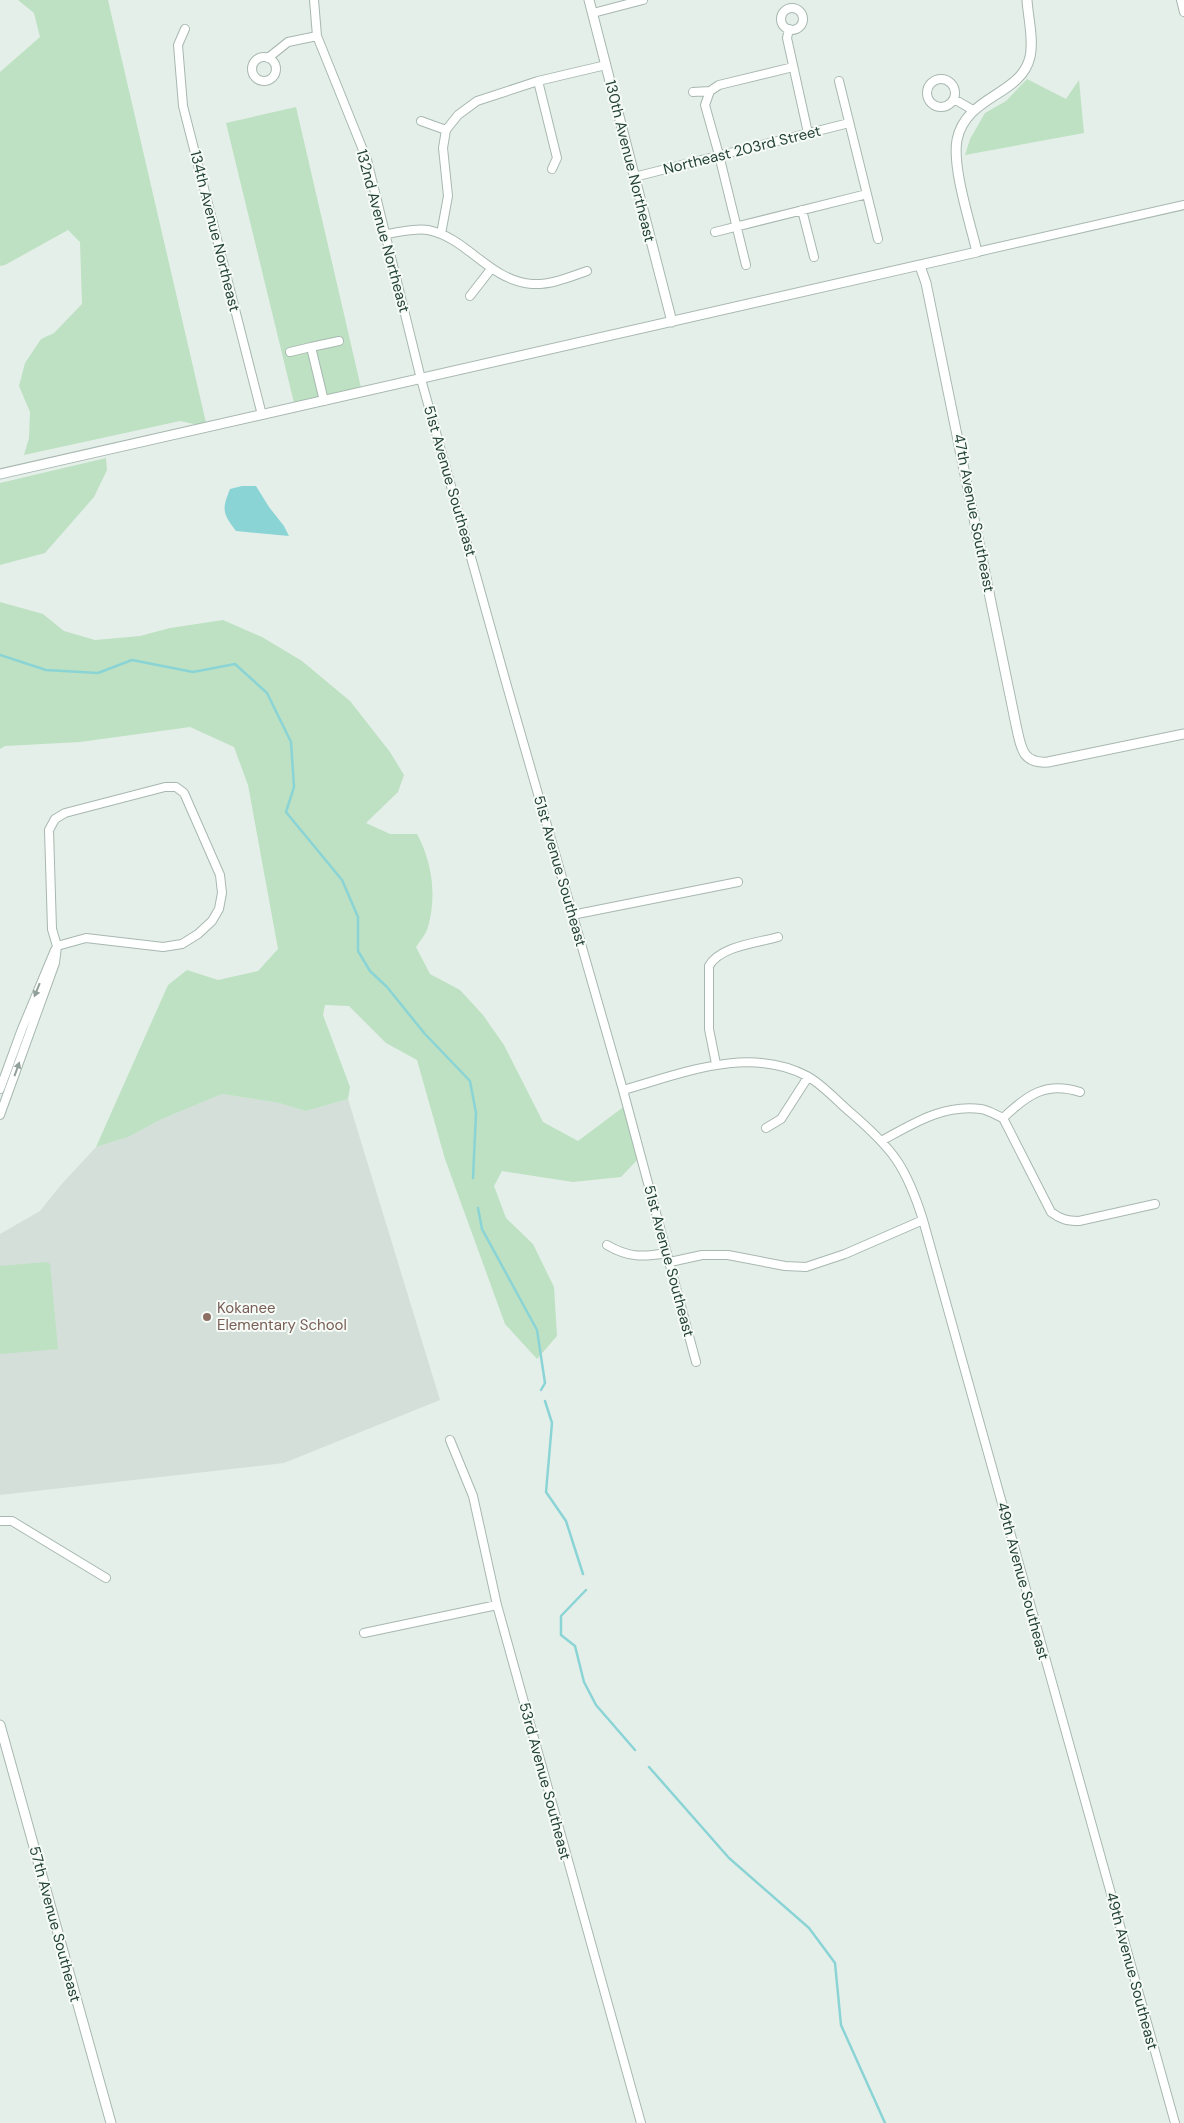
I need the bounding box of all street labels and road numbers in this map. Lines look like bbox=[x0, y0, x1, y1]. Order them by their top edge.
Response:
street label: 130th Avenue Northeast bbox=[600, 78, 660, 244]
street label: Northeast 203rd Street bbox=[661, 121, 823, 179]
street label: 132nd Avenue Northeast bbox=[352, 147, 414, 315]
street label: 134th Avenue Northeast bbox=[185, 148, 245, 314]
street label: 51st Avenue Southeast bbox=[419, 403, 481, 559]
street label: 47th Avenue Southeast bbox=[949, 432, 999, 594]
street label: 51st Avenue Southeast bbox=[529, 793, 591, 949]
street label: 51st Avenue Southeast bbox=[639, 1183, 699, 1339]
street label: 49th Avenue Southeast bbox=[992, 1500, 1054, 1662]
street label: 53rd Avenue Southeast bbox=[514, 1700, 576, 1862]
street label: 57th Avenue Southeast bbox=[25, 1844, 85, 2004]
street label: 49th Avenue Southeast bbox=[1101, 1890, 1163, 2052]

